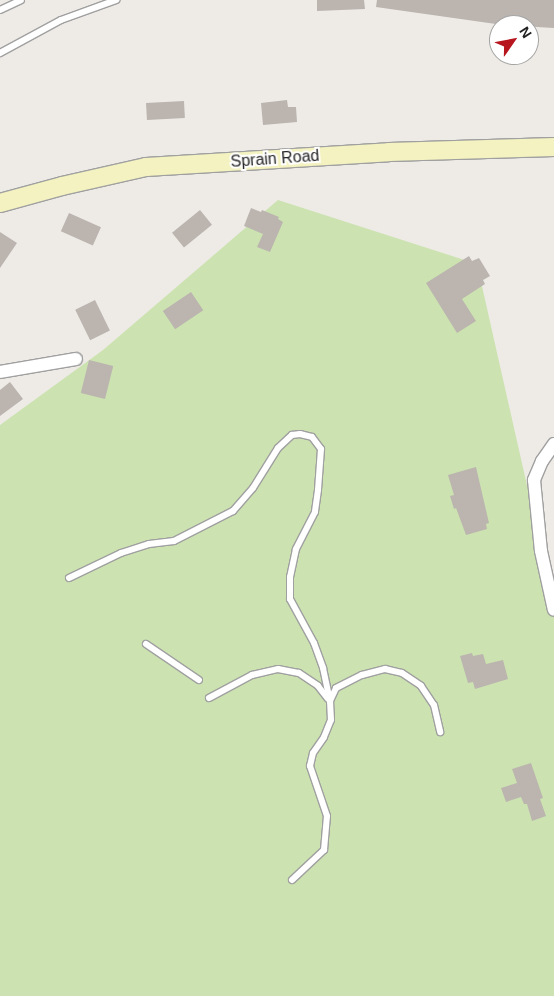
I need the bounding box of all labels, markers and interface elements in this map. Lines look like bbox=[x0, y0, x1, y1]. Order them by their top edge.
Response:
north arrow bbox=[489, 15, 539, 65]
text: N bbox=[516, 24, 535, 41]
street label: Sprain Road bbox=[230, 146, 320, 172]

